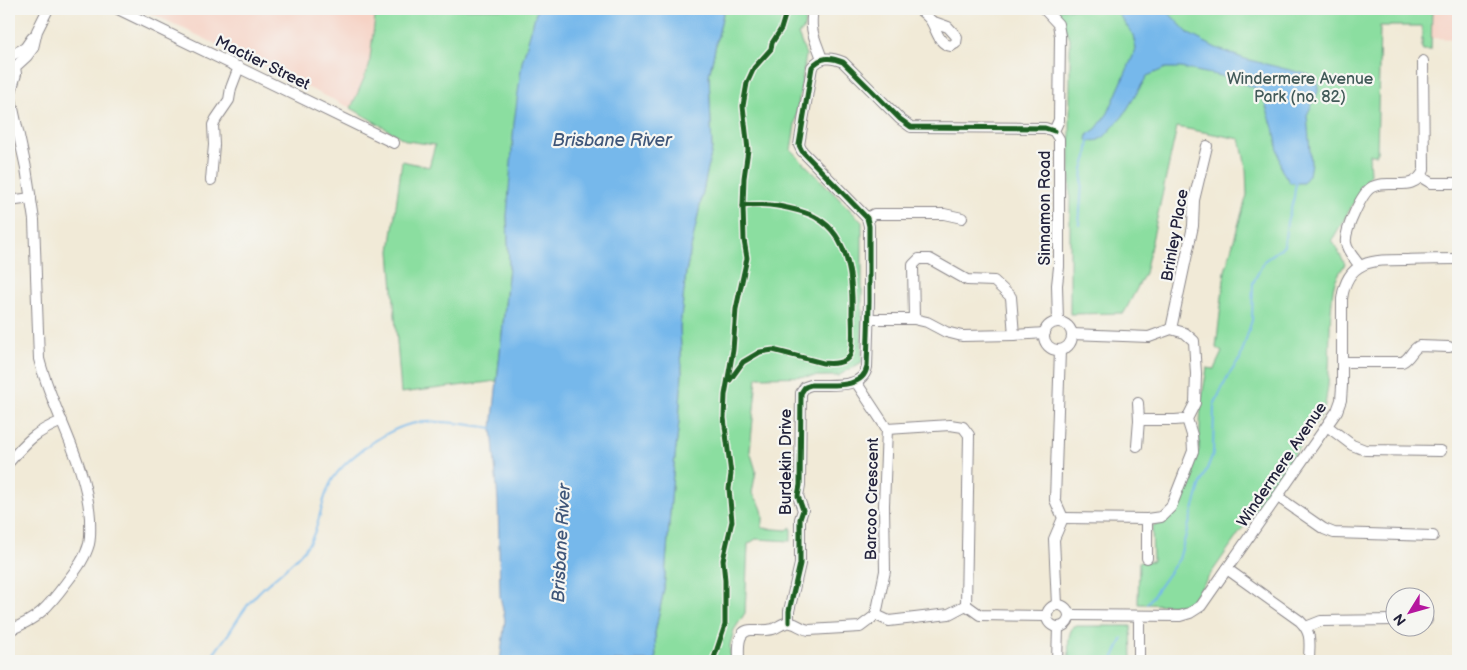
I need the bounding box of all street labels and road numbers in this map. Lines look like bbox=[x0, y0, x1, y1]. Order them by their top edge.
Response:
street label: Mactier Street bbox=[212, 32, 313, 95]
street label: Sinnamon Road bbox=[1036, 151, 1055, 265]
street label: Brinley Place bbox=[1158, 187, 1193, 283]
street label: Windermere Avenue bbox=[1233, 398, 1331, 531]
street label: Burdekin Drive bbox=[777, 408, 796, 515]
street label: Barcoo Crescent bbox=[862, 437, 883, 561]

